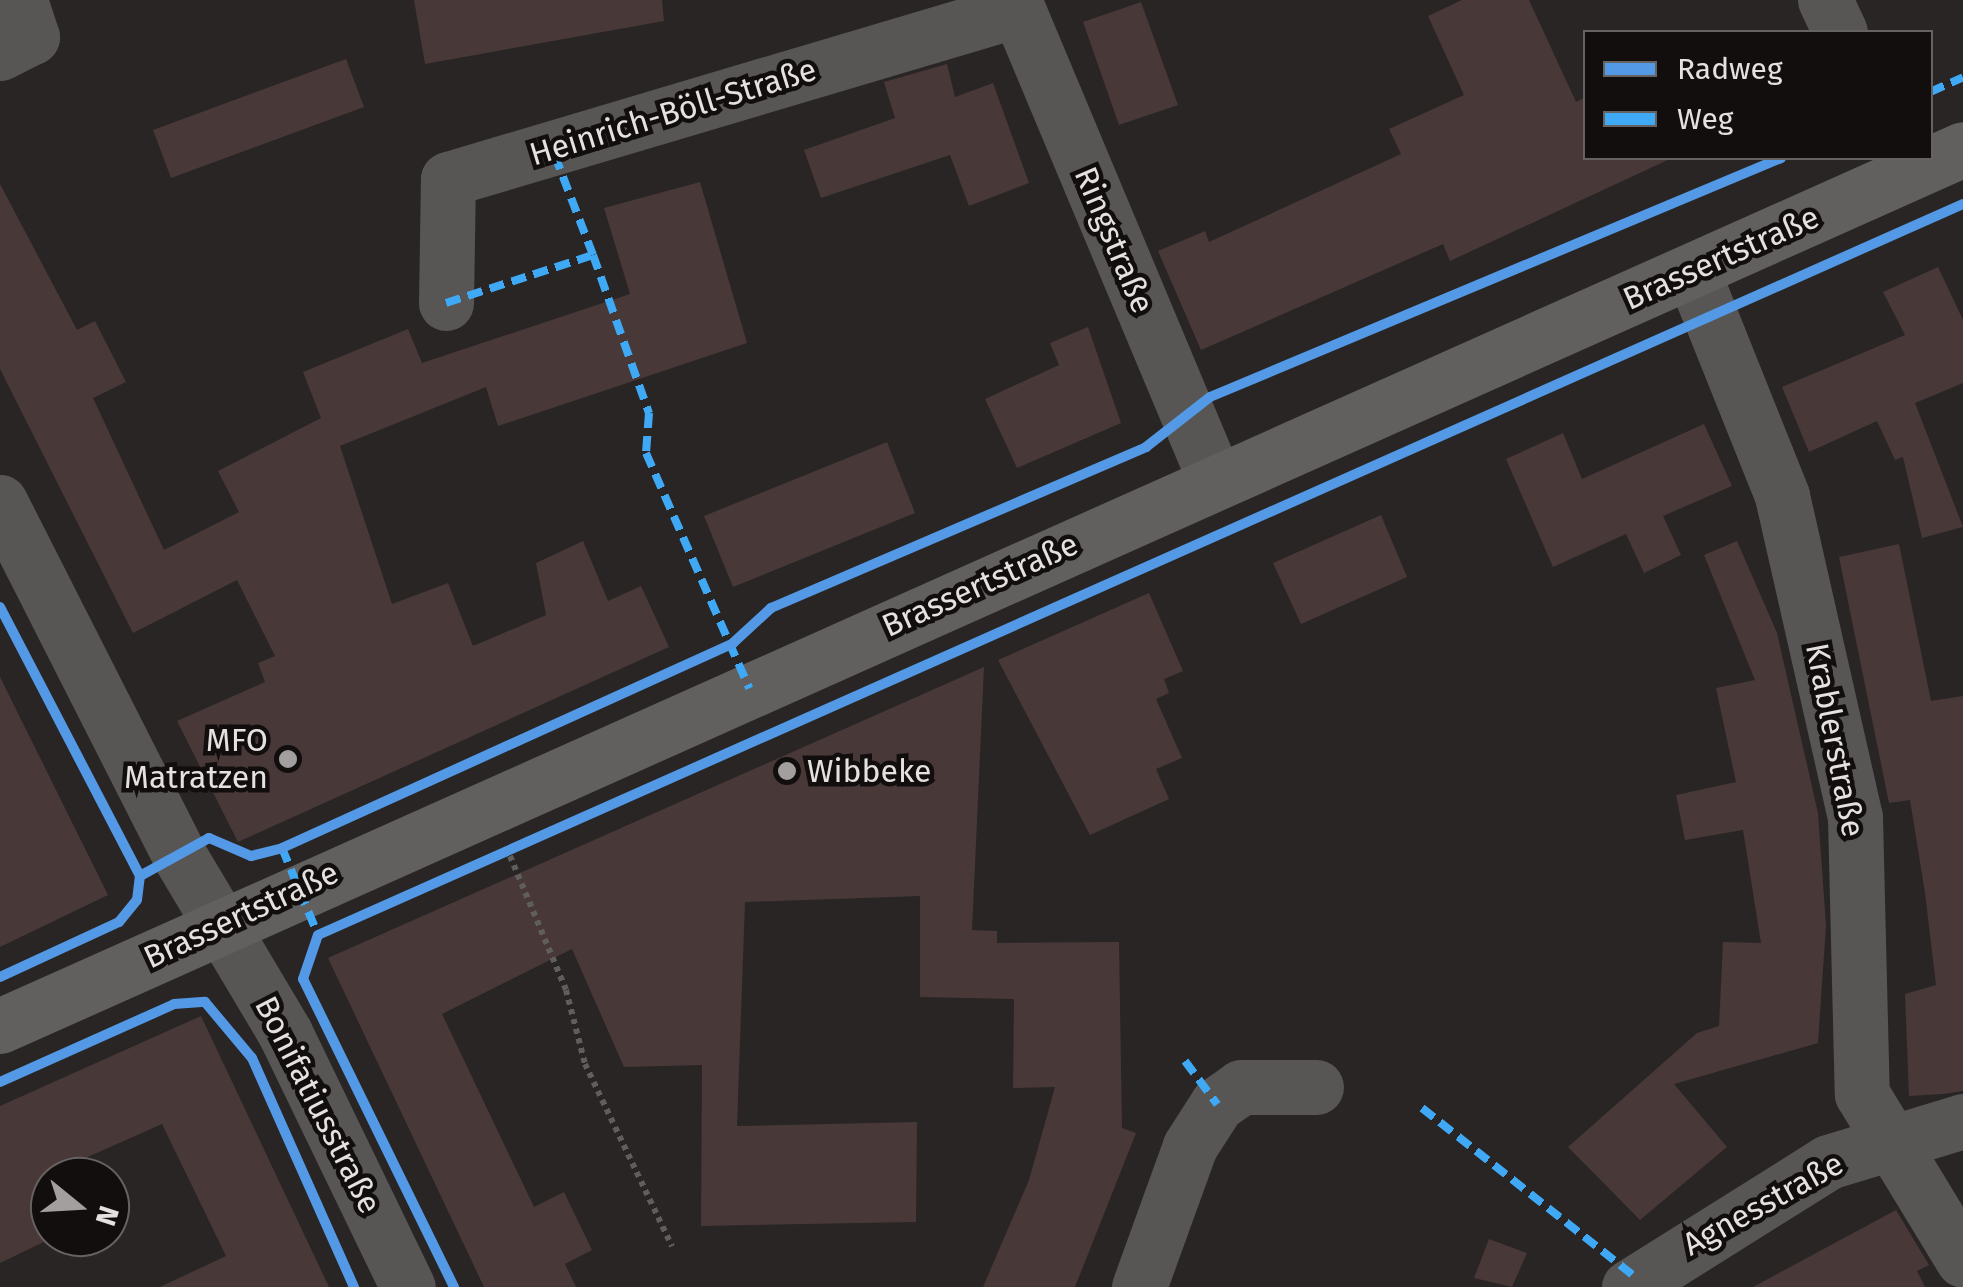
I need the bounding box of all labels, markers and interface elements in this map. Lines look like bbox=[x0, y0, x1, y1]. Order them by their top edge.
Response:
legend bbox=[1583, 30, 1933, 160]
street label: Heinrich-Böll-Straße bbox=[525, 50, 821, 174]
text: Radweg bbox=[1677, 51, 1783, 87]
text: Weg bbox=[1677, 101, 1733, 137]
street label: Ringstraße bbox=[1066, 161, 1162, 319]
street label: Brassertstraße bbox=[1617, 198, 1825, 318]
street label: Brassertstraße bbox=[876, 525, 1084, 645]
street label: Krablerstraße bbox=[1797, 640, 1873, 840]
place label: MFO Matratzen bbox=[124, 722, 268, 797]
marker: MFO Matratzen bbox=[277, 748, 299, 770]
place label: Wibbeke bbox=[807, 752, 931, 790]
marker: Wibbeke bbox=[776, 760, 798, 782]
street label: Brassertstraße bbox=[138, 853, 344, 977]
street label: Bonifatiusstraße bbox=[247, 990, 389, 1220]
street label: Agnesstraße bbox=[1676, 1144, 1850, 1264]
north arrow bbox=[30, 1157, 130, 1257]
text: N bbox=[89, 1202, 126, 1230]

